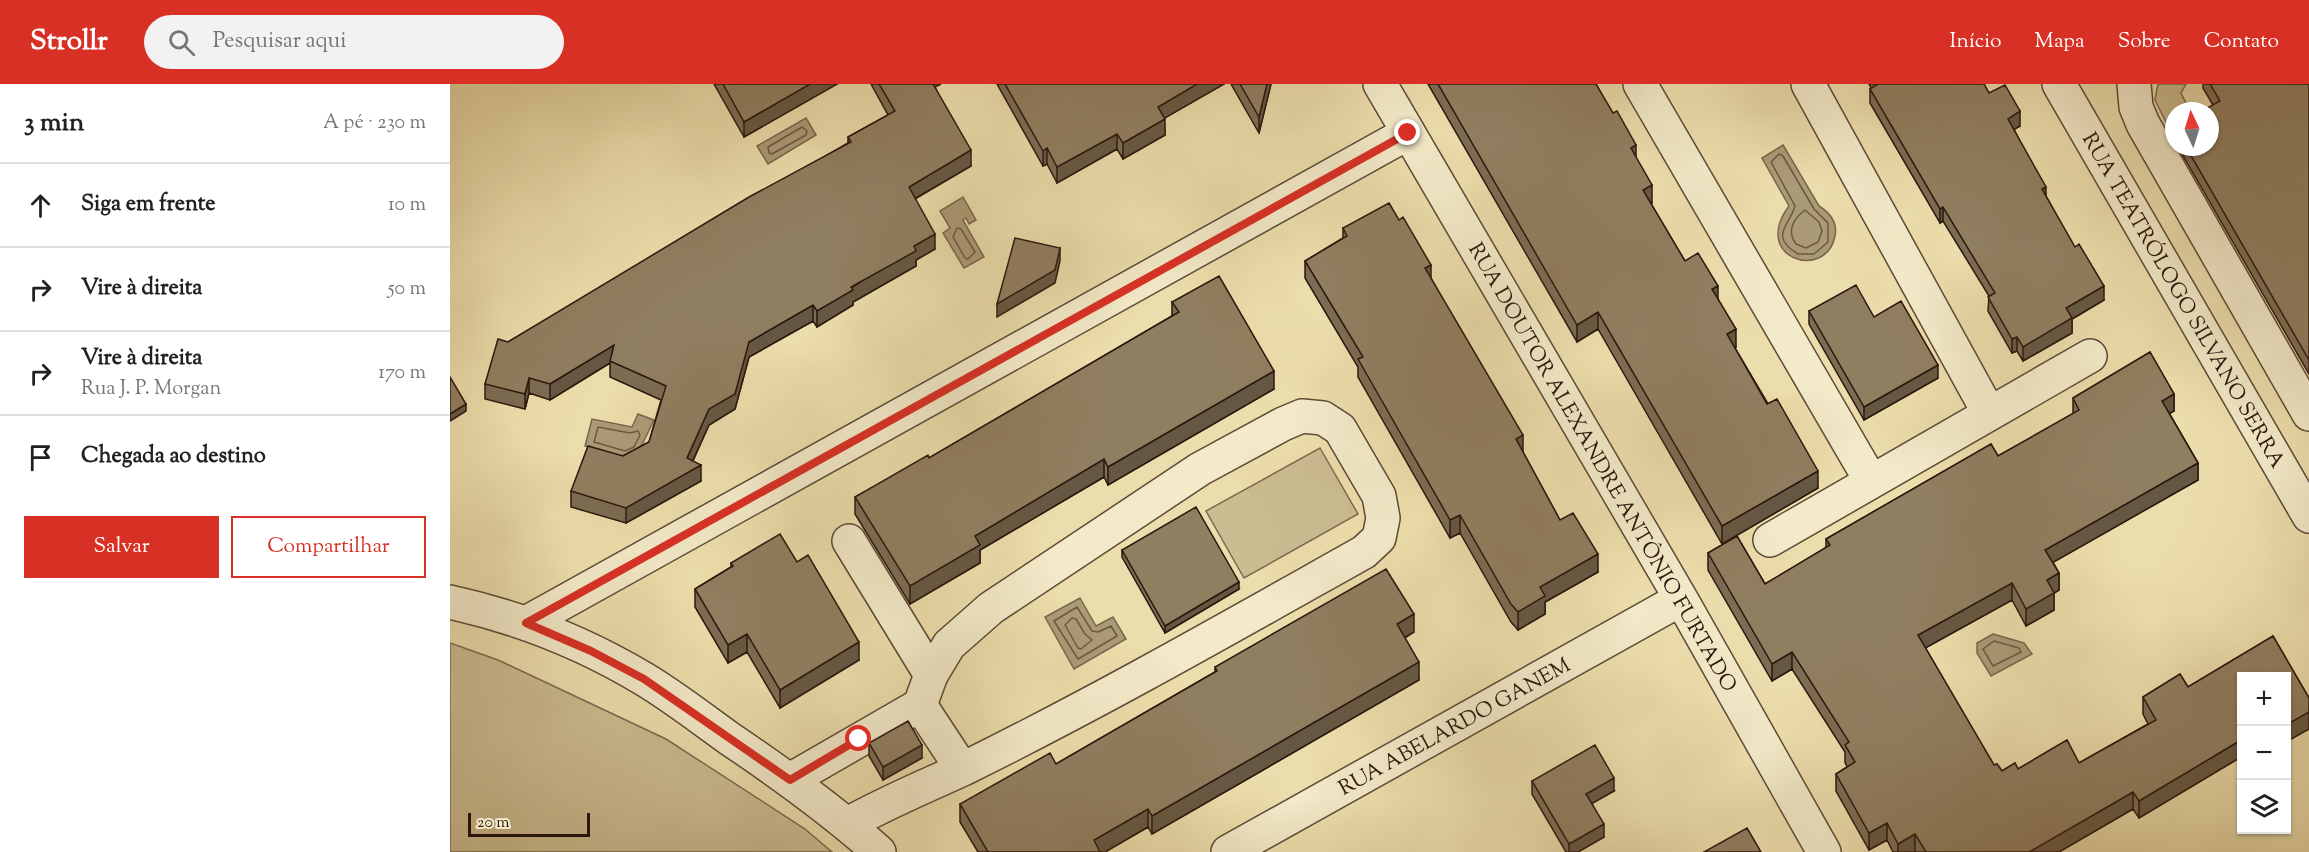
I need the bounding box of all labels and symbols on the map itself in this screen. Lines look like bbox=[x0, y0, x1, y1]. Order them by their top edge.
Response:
north arrow bbox=[2165, 102, 2219, 156]
route end bbox=[1394, 119, 1420, 145]
street label: RUA TEATRÓLOGO SILVANO SERRA bbox=[2073, 128, 2291, 474]
street label: RUA DOUTOR ALEXANDRE ANTÔNIO FURTADO bbox=[1460, 238, 1743, 698]
street label: RUA ABELARDO GANEM bbox=[1334, 651, 1576, 804]
route start bbox=[845, 725, 871, 751]
scale bar bbox=[468, 810, 590, 838]

